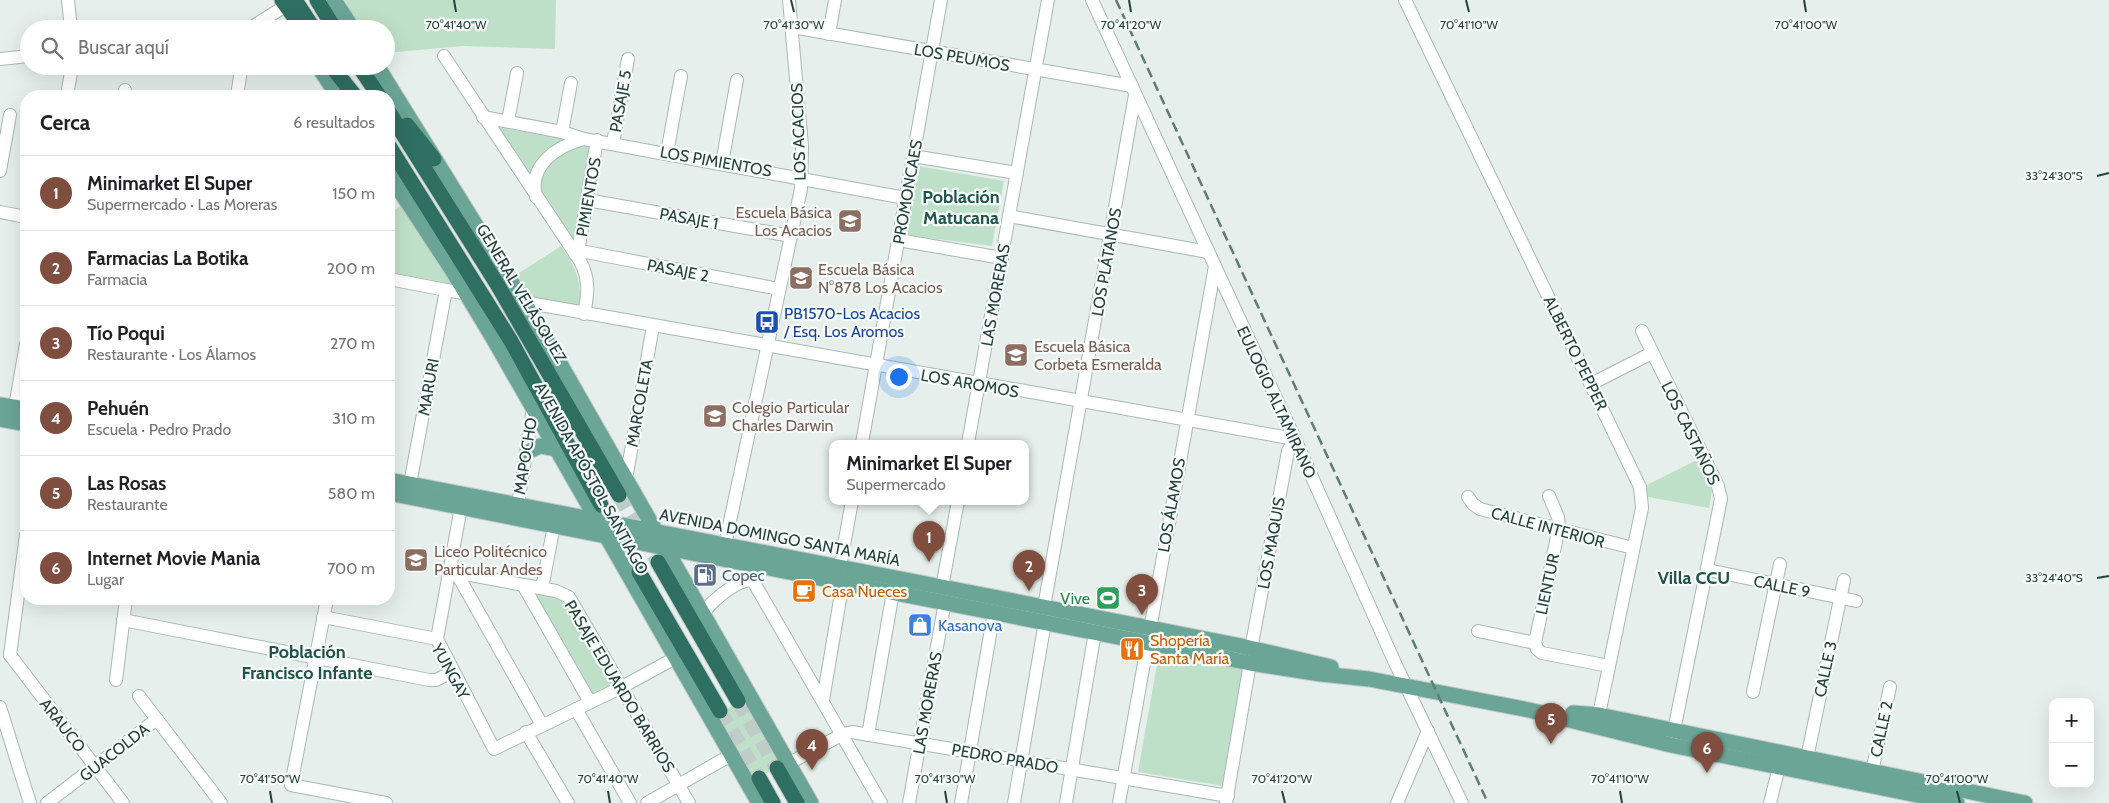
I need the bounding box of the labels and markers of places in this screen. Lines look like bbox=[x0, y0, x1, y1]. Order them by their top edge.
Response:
place label: Escuela Básica Los Acacios bbox=[736, 203, 832, 240]
school or university icon: Escuela Básica Los Acacios bbox=[837, 208, 863, 234]
place label: Escuela Básica N°878 Los Acacios bbox=[818, 260, 943, 297]
school or university icon: Escuela Básica N°878 Los Acacios bbox=[788, 265, 814, 291]
place label: PB1570-Los Acacios / Esq. Los Aromos bbox=[783, 304, 920, 341]
bus stop icon: PB1570-Los Acacios / Esq. Los Aromos bbox=[754, 309, 780, 335]
place label: Escuela Básica Corbeta Esmeralda bbox=[1034, 337, 1162, 374]
school or university icon: Escuela Básica Corbeta Esmeralda bbox=[1003, 342, 1029, 368]
place label: Colegio Particular Charles Darwin bbox=[732, 398, 850, 435]
school or university icon: Colegio Particular Charles Darwin bbox=[702, 403, 728, 429]
pin: 1 bbox=[913, 521, 945, 562]
place label: Liceo Politécnico Particular Andes bbox=[434, 542, 547, 579]
school or university icon: Liceo Politécnico Particular Andes bbox=[403, 547, 429, 573]
pin: 2 bbox=[1013, 550, 1045, 591]
fuel station icon: Copec bbox=[692, 562, 718, 588]
place label: Copec bbox=[722, 566, 765, 585]
pin: 3 bbox=[1126, 574, 1158, 615]
cafe icon: Casa Nueces bbox=[791, 578, 817, 604]
place label: Casa Nueces bbox=[822, 582, 907, 601]
sports icon: Vive bbox=[1095, 585, 1121, 611]
place label: Vive bbox=[1060, 589, 1090, 608]
shop icon: Kasanova bbox=[907, 612, 933, 638]
place label: Kasanova bbox=[938, 616, 1002, 635]
place label: Shopería Santa María bbox=[1150, 631, 1230, 668]
restaurant icon: Shopería Santa María bbox=[1119, 636, 1145, 662]
pin: 5 bbox=[1535, 703, 1567, 744]
pin: 4 bbox=[796, 729, 828, 770]
pin: 6 bbox=[1691, 732, 1723, 773]

